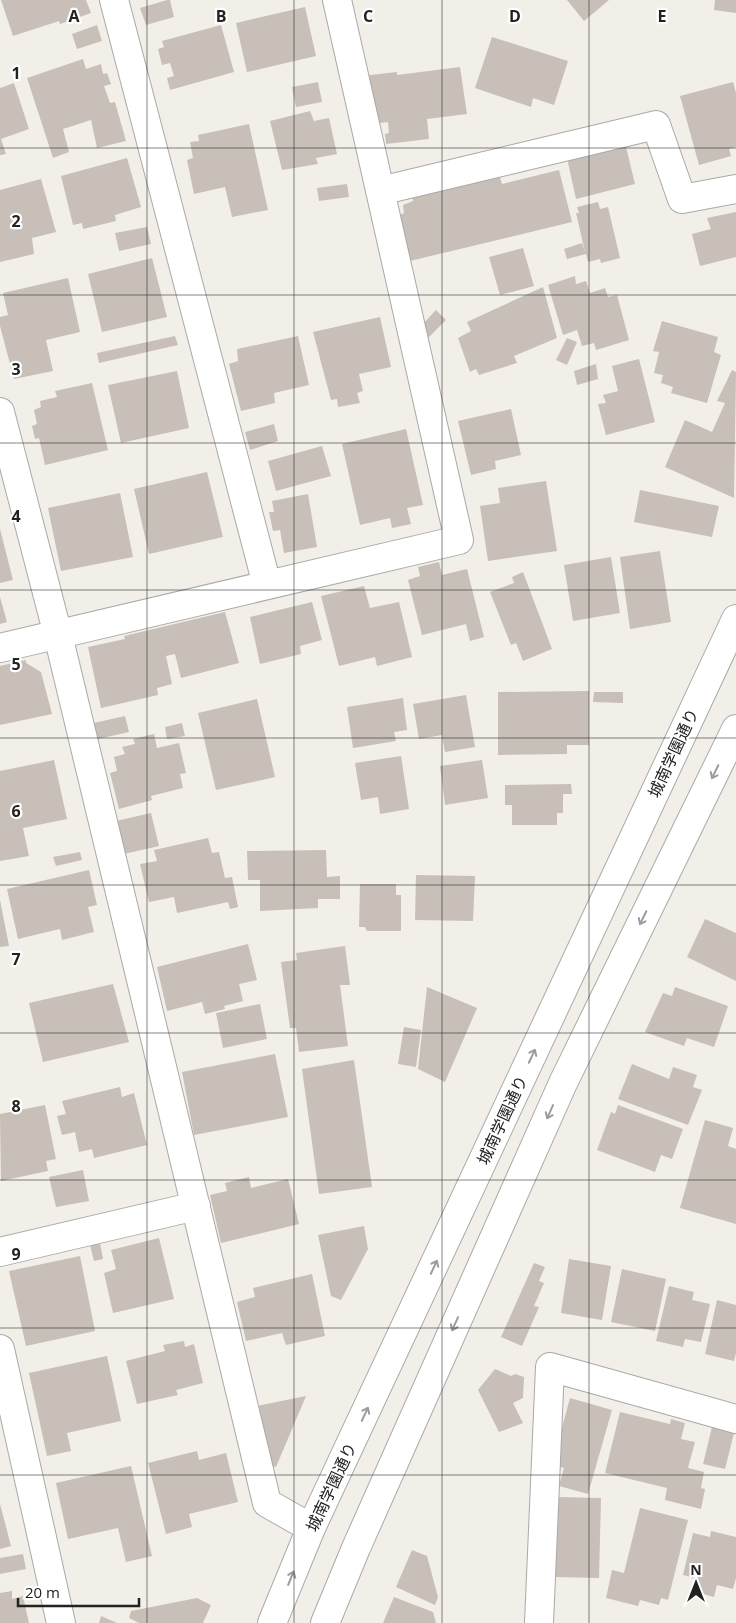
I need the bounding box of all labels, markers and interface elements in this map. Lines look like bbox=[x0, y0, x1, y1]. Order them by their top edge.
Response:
text: A bbox=[68, 5, 80, 27]
text: B bbox=[216, 5, 226, 27]
text: C bbox=[363, 5, 373, 27]
text: D bbox=[509, 5, 521, 27]
text: E bbox=[658, 5, 667, 27]
text: 1 bbox=[11, 62, 21, 84]
text: 2 bbox=[11, 210, 21, 232]
text: 3 bbox=[11, 358, 21, 380]
text: 4 bbox=[11, 505, 21, 527]
text: 5 bbox=[11, 653, 21, 675]
street label: 城南学園通り bbox=[643, 705, 703, 801]
one-way arrow bbox=[709, 765, 719, 780]
text: 6 bbox=[11, 800, 21, 822]
one-way arrow bbox=[638, 910, 647, 925]
text: 7 bbox=[11, 948, 21, 970]
one-way arrow bbox=[528, 1049, 537, 1064]
street label: 城南学園通り bbox=[472, 1072, 532, 1168]
text: 8 bbox=[11, 1095, 21, 1117]
one-way arrow bbox=[544, 1104, 554, 1119]
text: 9 bbox=[11, 1243, 21, 1265]
one-way arrow bbox=[429, 1260, 439, 1275]
one-way arrow bbox=[450, 1316, 460, 1331]
one-way arrow bbox=[360, 1407, 370, 1422]
street label: 城南学園通り bbox=[301, 1439, 361, 1535]
north arrow bbox=[671, 1558, 721, 1608]
text: N bbox=[690, 1560, 702, 1579]
one-way arrow bbox=[286, 1571, 296, 1586]
scale bar bbox=[18, 1576, 139, 1608]
text: 20 m bbox=[25, 1582, 60, 1602]

